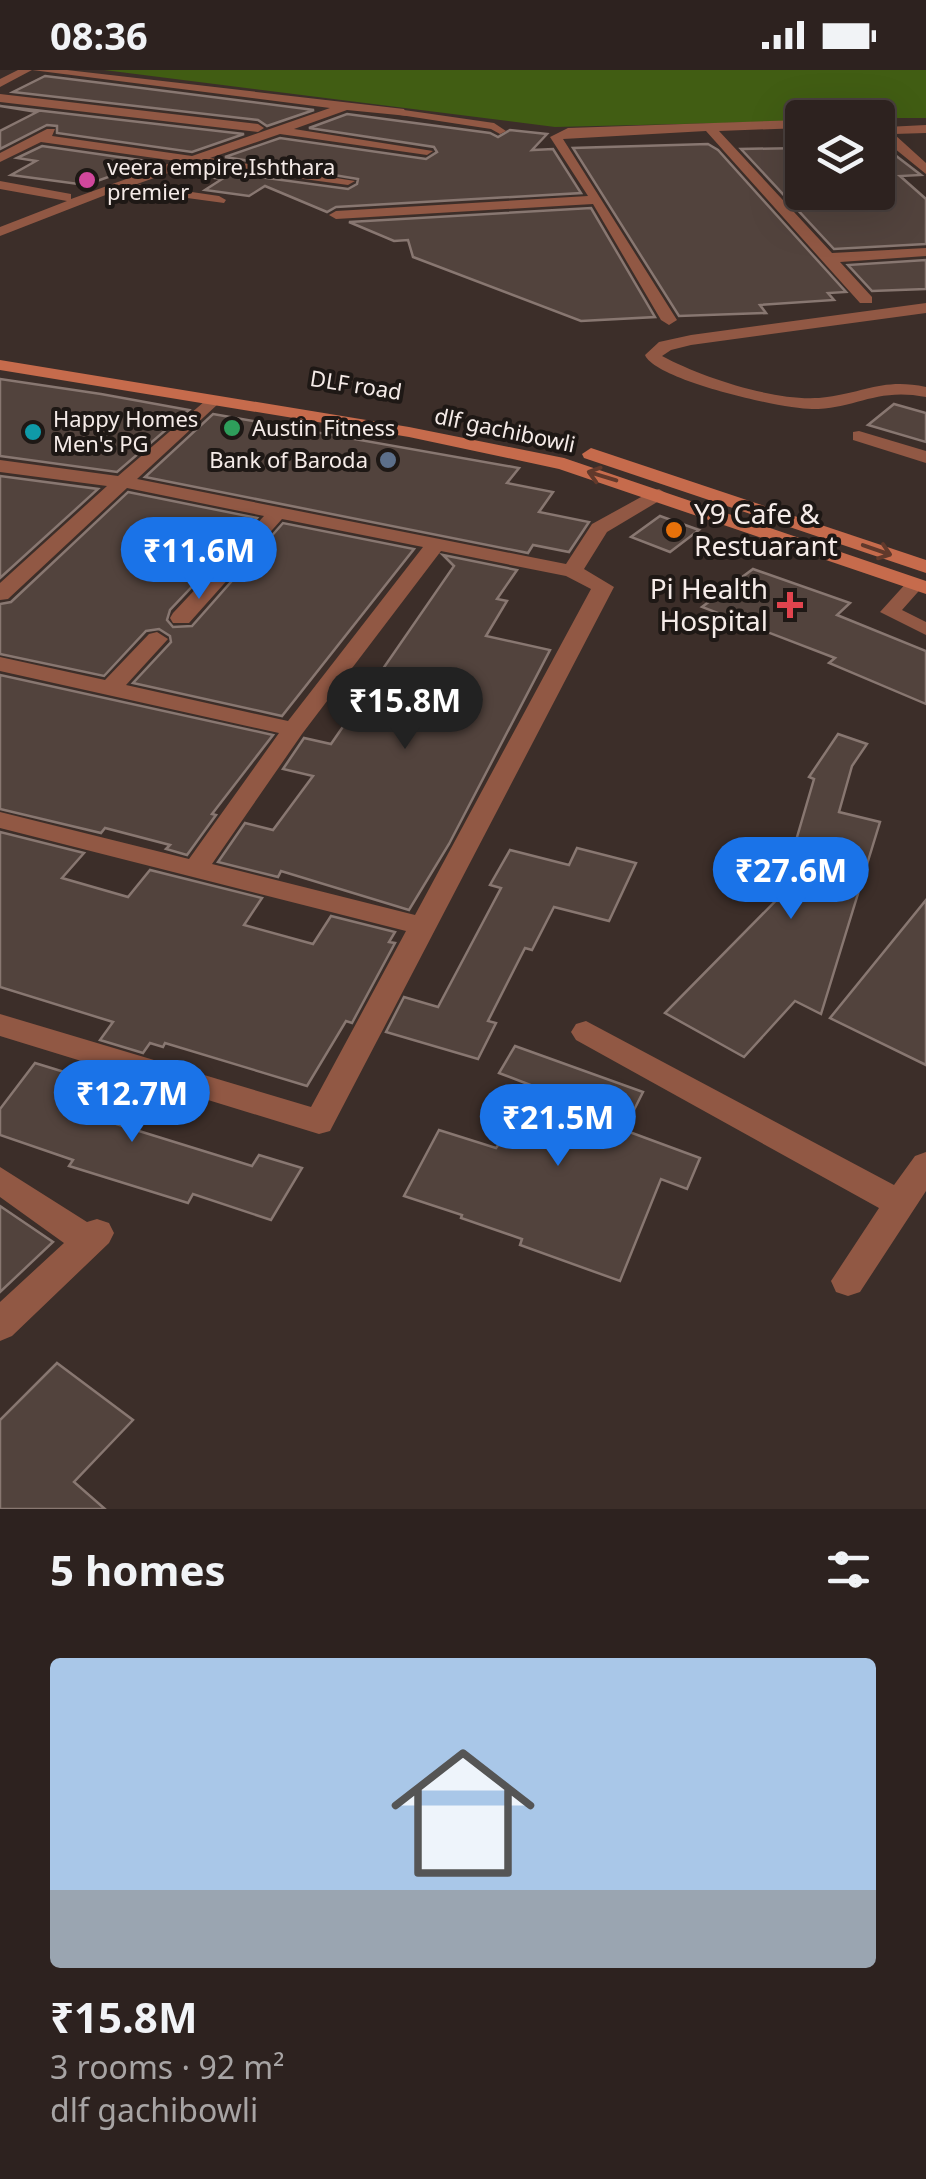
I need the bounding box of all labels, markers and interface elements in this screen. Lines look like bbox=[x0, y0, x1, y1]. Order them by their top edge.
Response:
text: 08:36 bbox=[50, 9, 148, 61]
map controls bbox=[785, 100, 895, 210]
button: layers bbox=[785, 100, 895, 210]
place label: veera empire,Ishthara premier bbox=[107, 151, 335, 206]
marker: veera empire,Ishthara premier bbox=[76, 169, 98, 191]
street label: DLF road bbox=[308, 362, 404, 406]
street label: dlf gachibowli bbox=[432, 399, 578, 459]
place label: Happy Homes Men's PG bbox=[53, 403, 198, 458]
place label: Austin Fitness bbox=[252, 412, 395, 442]
marker: Austin Fitness bbox=[221, 417, 243, 439]
marker: Happy Homes Men's PG bbox=[22, 421, 44, 443]
place label: Bank of Baroda bbox=[209, 444, 368, 474]
marker: Bank of Baroda bbox=[377, 449, 399, 471]
one-way arrow bbox=[587, 465, 619, 483]
place label: Y9 Cafe & Restuarant bbox=[694, 494, 838, 564]
pin: ₹11.6M bbox=[118, 517, 280, 602]
marker: Y9 Cafe & Restuarant bbox=[663, 519, 685, 541]
text: ₹11.6M bbox=[143, 528, 255, 571]
one-way arrow bbox=[861, 543, 893, 561]
place label: Pi Health Hospital bbox=[650, 569, 768, 639]
marker: Pi Health Hospital bbox=[777, 592, 803, 618]
pin: ₹15.8M bbox=[324, 667, 486, 752]
text: ₹15.8M bbox=[349, 678, 461, 721]
pin: ₹27.6M bbox=[710, 837, 872, 922]
text: ₹27.6M bbox=[735, 848, 847, 891]
pin: ₹12.7M bbox=[51, 1060, 213, 1145]
text: ₹12.7M bbox=[76, 1071, 188, 1114]
pin: ₹21.5M bbox=[477, 1084, 639, 1169]
text: ₹21.5M bbox=[502, 1095, 614, 1138]
text: 5 homes bbox=[50, 1541, 226, 1598]
icon: filters bbox=[821, 1542, 876, 1597]
icon: home bbox=[373, 1723, 553, 1903]
text: ₹15.8M bbox=[50, 1988, 198, 2045]
text: 3 rooms · 92 m² bbox=[50, 2045, 284, 2088]
text: dlf gachibowli bbox=[50, 2088, 258, 2131]

